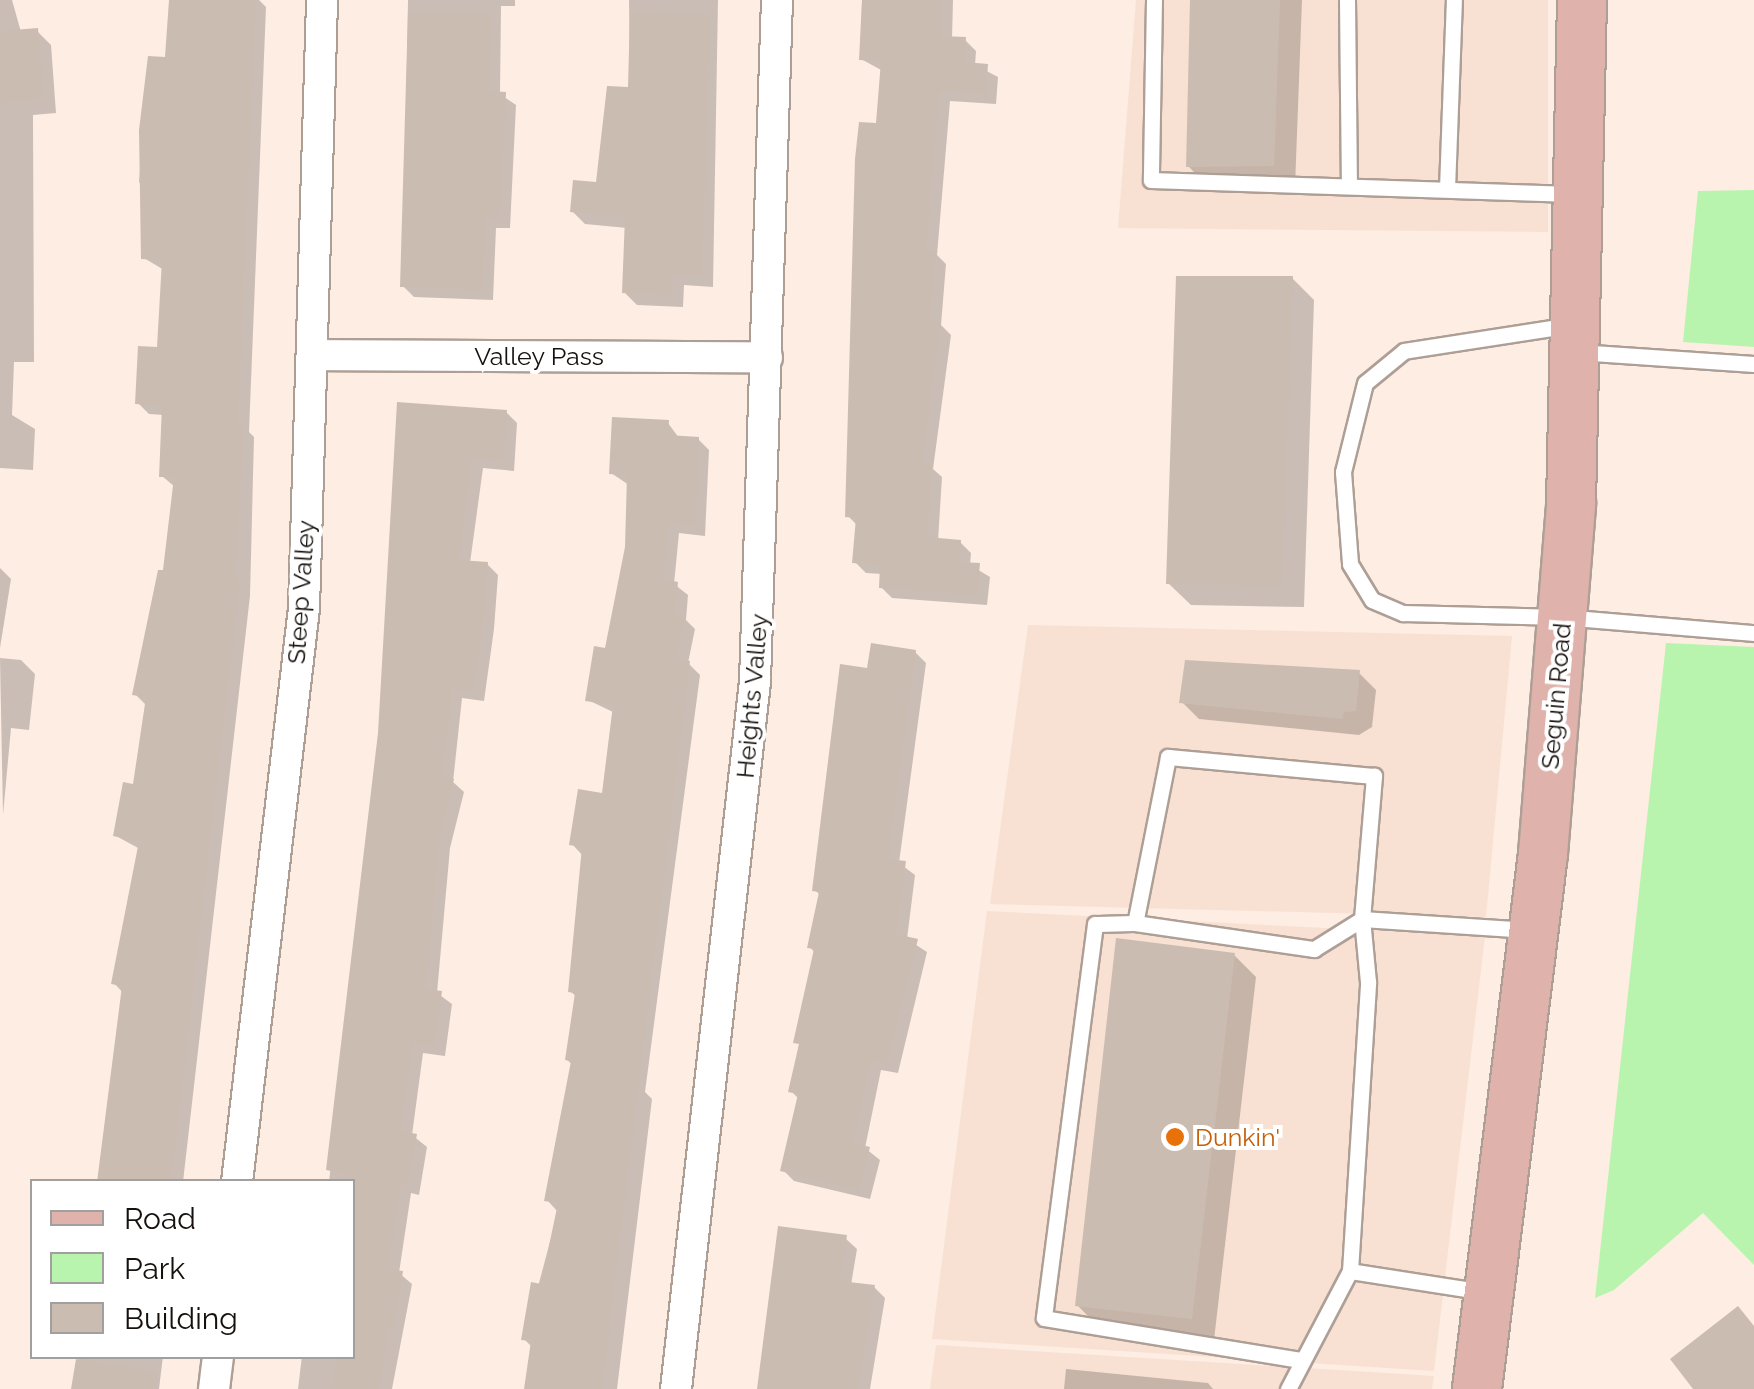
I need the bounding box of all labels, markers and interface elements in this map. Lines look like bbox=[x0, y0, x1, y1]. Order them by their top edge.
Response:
street label: Valley Pass bbox=[474, 341, 604, 371]
street label: Steep Valley bbox=[281, 519, 321, 665]
street label: Heights Valley bbox=[730, 612, 774, 780]
street label: Seguin Road bbox=[1535, 622, 1577, 770]
place label: Dunkin' bbox=[1195, 1122, 1280, 1152]
marker: Dunkin' bbox=[1164, 1126, 1186, 1148]
legend bbox=[30, 1179, 355, 1359]
text: Road bbox=[124, 1201, 196, 1236]
text: Park bbox=[124, 1251, 185, 1286]
text: Building bbox=[124, 1301, 238, 1336]

